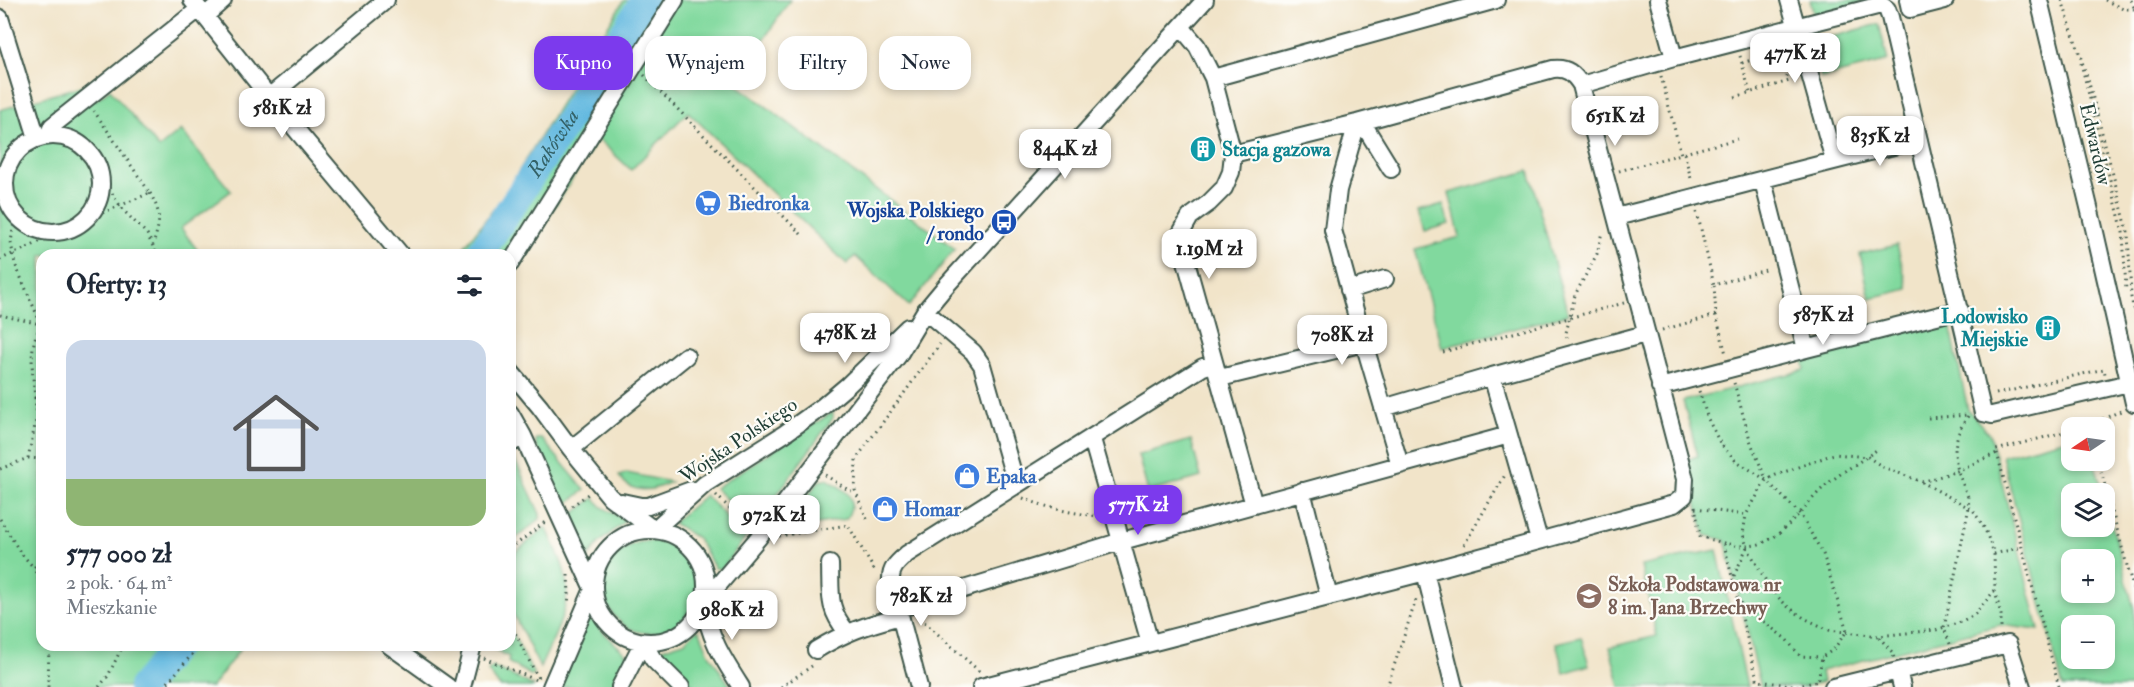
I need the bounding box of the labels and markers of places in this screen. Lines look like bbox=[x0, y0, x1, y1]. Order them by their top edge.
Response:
pin: 477K zł bbox=[1740, 33, 1850, 84]
pin: 581K zł bbox=[227, 88, 337, 139]
pin: 651K zł bbox=[1560, 96, 1670, 147]
pin: 835K zł bbox=[1825, 116, 1935, 167]
pin: 844K zł bbox=[1010, 129, 1120, 180]
building icon: Stacja gazowa bbox=[1188, 134, 1218, 164]
place label: Stacja gazowa bbox=[1222, 137, 1331, 163]
supermarket icon: Biedronka bbox=[693, 188, 723, 218]
place label: Biedronka bbox=[728, 191, 810, 216]
place label: Wojska Polskiego / rondo bbox=[846, 198, 984, 246]
bus stop icon: Wojska Polskiego / rondo bbox=[989, 207, 1019, 237]
pin: 1.19M zł bbox=[1147, 229, 1271, 280]
pin: 587K zł bbox=[1768, 295, 1878, 346]
place label: Lodowisko Miejskie bbox=[1941, 304, 2029, 352]
pin: 478K zł bbox=[790, 313, 900, 364]
building icon: Lodowisko Miejskie bbox=[2033, 313, 2063, 343]
pin: 708K zł bbox=[1287, 315, 1397, 366]
shop icon: Epaka bbox=[952, 461, 982, 491]
place label: Epaka bbox=[986, 464, 1037, 490]
pin: 577K zł bbox=[1083, 485, 1193, 536]
shop icon: Homar bbox=[870, 494, 900, 524]
pin: 972K zł bbox=[719, 495, 829, 546]
place label: Homar bbox=[904, 497, 961, 522]
place label: Szkoła Podstawowa nr 8 im. Jana Brzechwy bbox=[1608, 572, 1782, 621]
pin: 782K zł bbox=[866, 576, 976, 627]
school or university icon: Szkoła Podstawowa nr 8 im. Jana Brzechwy bbox=[1574, 581, 1604, 611]
pin: 980K zł bbox=[677, 590, 787, 641]

